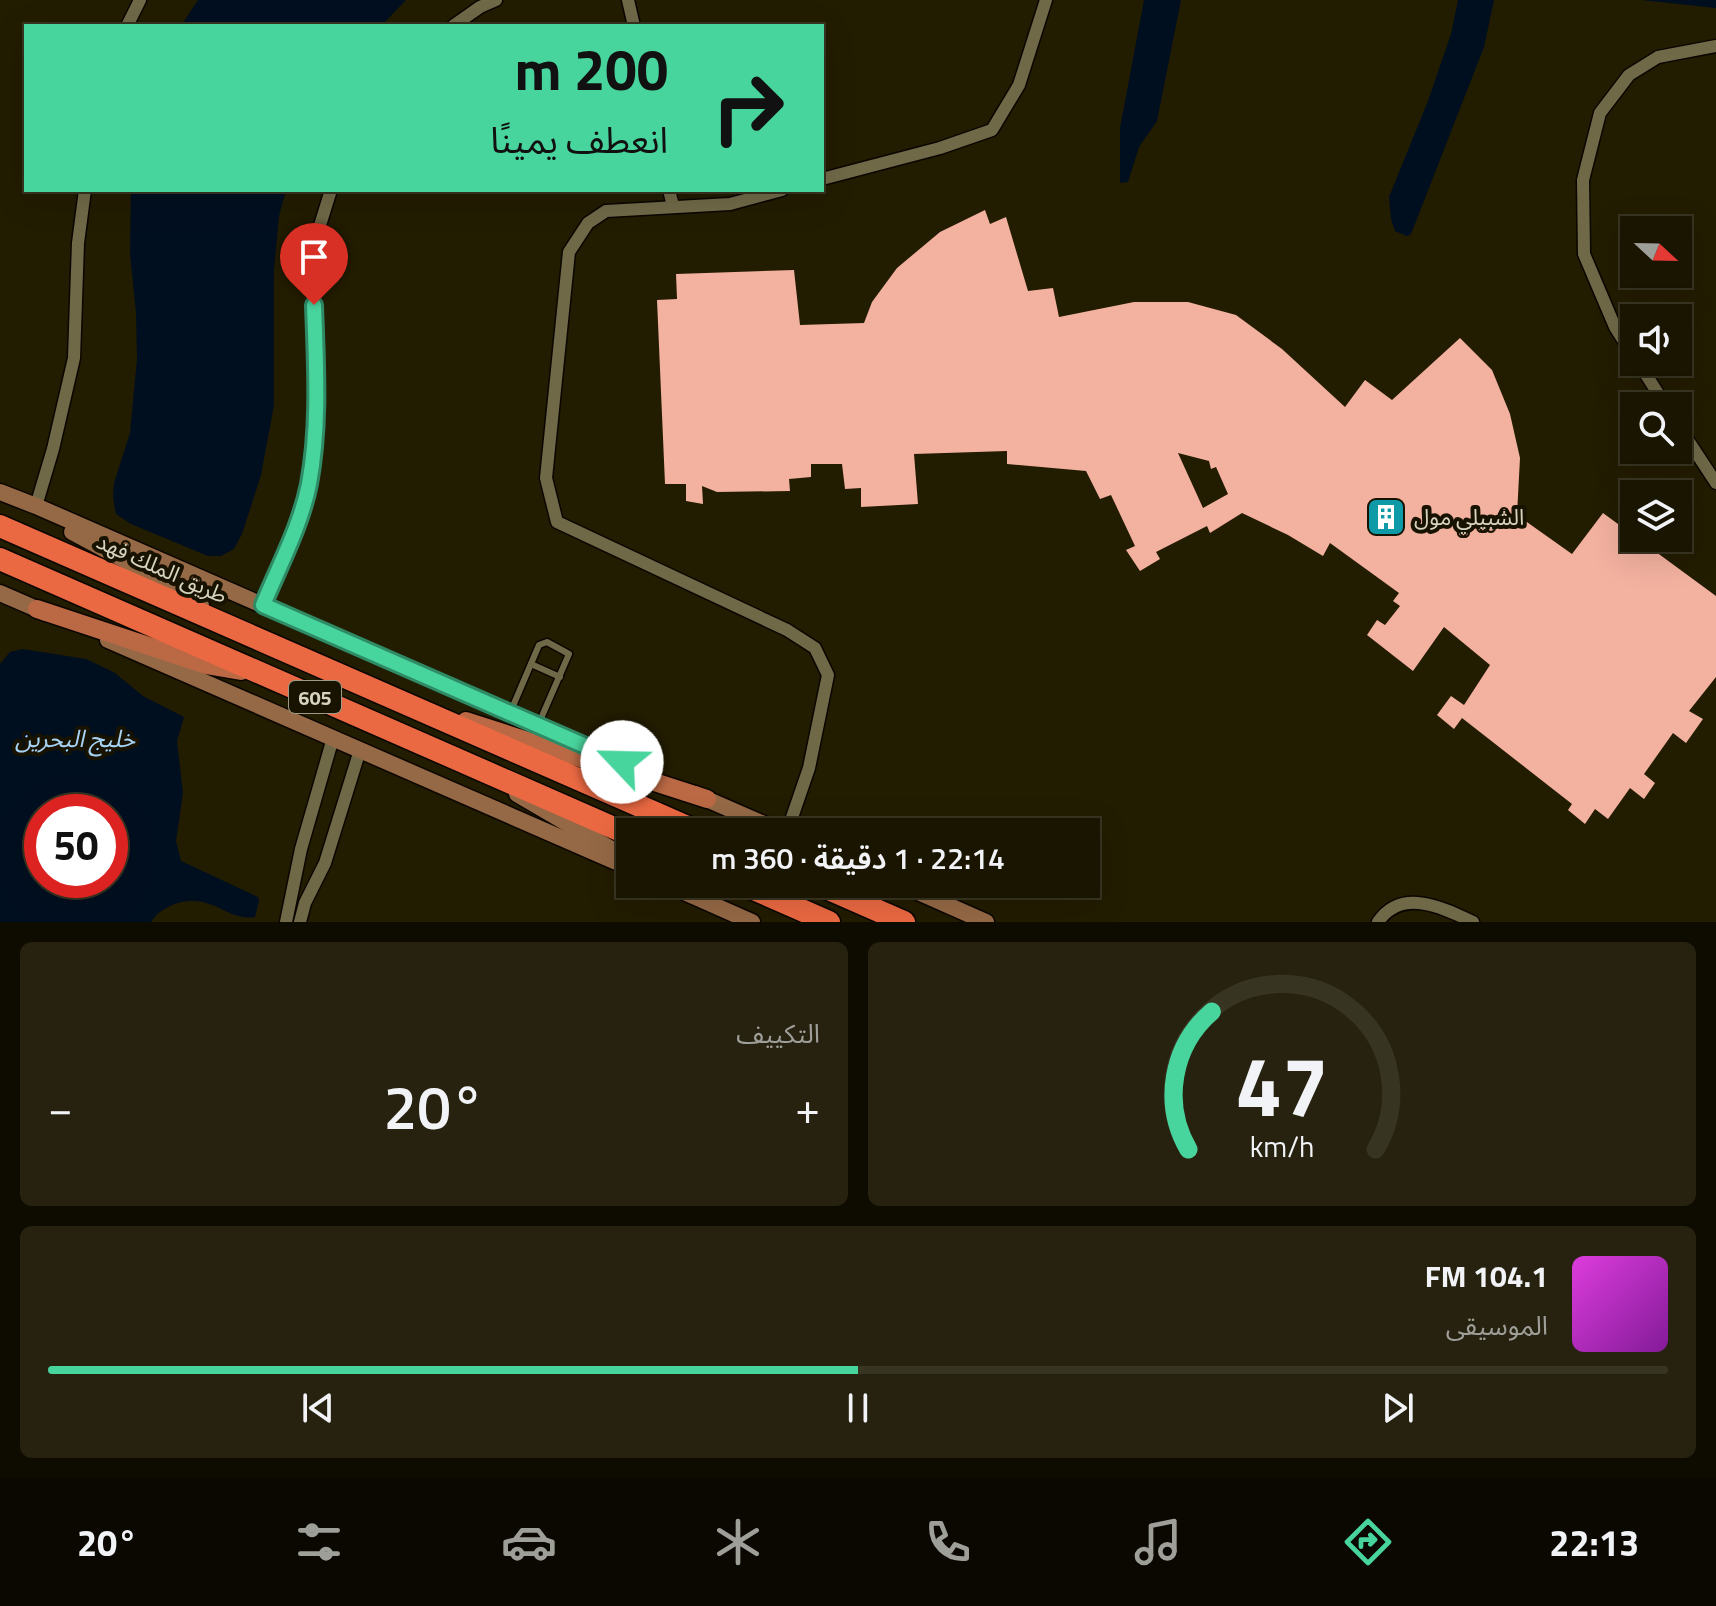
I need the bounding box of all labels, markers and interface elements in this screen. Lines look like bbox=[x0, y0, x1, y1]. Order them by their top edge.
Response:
text: 200 m bbox=[515, 27, 668, 112]
icon: right bbox=[696, 56, 800, 160]
text: انعطف يمينًا bbox=[490, 112, 668, 167]
north arrow bbox=[1620, 216, 1692, 288]
map controls bbox=[1620, 216, 1692, 552]
pin bbox=[280, 223, 348, 305]
icon: arrive bbox=[292, 235, 336, 279]
button: sound bbox=[1620, 304, 1692, 376]
button: search bbox=[1620, 392, 1692, 464]
button: layers bbox=[1620, 480, 1692, 552]
building icon: الشبيلي مول bbox=[1365, 496, 1407, 538]
place label: الشبيلي مول bbox=[1414, 500, 1524, 534]
street label: طريق الملك فهد bbox=[91, 524, 233, 612]
road number: 605 bbox=[289, 681, 341, 713]
water label: خليج البحرين bbox=[15, 720, 136, 757]
position arrow bbox=[580, 720, 664, 804]
speed limit sign: 50 bbox=[24, 794, 128, 898]
text: 22:14 · 1 دقيقة · 360 m bbox=[711, 835, 1005, 881]
text: التكييف bbox=[736, 1014, 820, 1053]
text: 47 bbox=[1235, 1021, 1329, 1147]
text: 20° bbox=[384, 1061, 484, 1152]
text: − bbox=[48, 1074, 73, 1141]
text: + bbox=[795, 1074, 820, 1141]
text: km/h bbox=[1250, 1125, 1314, 1168]
text: 104.1 FM bbox=[1425, 1253, 1548, 1299]
text: الموسيقى bbox=[1446, 1306, 1548, 1345]
icon: previous bbox=[296, 1386, 340, 1430]
icon: pause bbox=[836, 1386, 880, 1430]
icon: next bbox=[1376, 1386, 1420, 1430]
icon: filters bbox=[291, 1514, 347, 1570]
icon: car bbox=[501, 1514, 557, 1570]
icon: climate bbox=[710, 1514, 766, 1570]
icon: phone bbox=[920, 1514, 976, 1570]
icon: music bbox=[1130, 1514, 1186, 1570]
icon: directions bbox=[1340, 1514, 1396, 1570]
text: 20° bbox=[77, 1515, 137, 1570]
text: 22:13 bbox=[1549, 1515, 1639, 1570]

